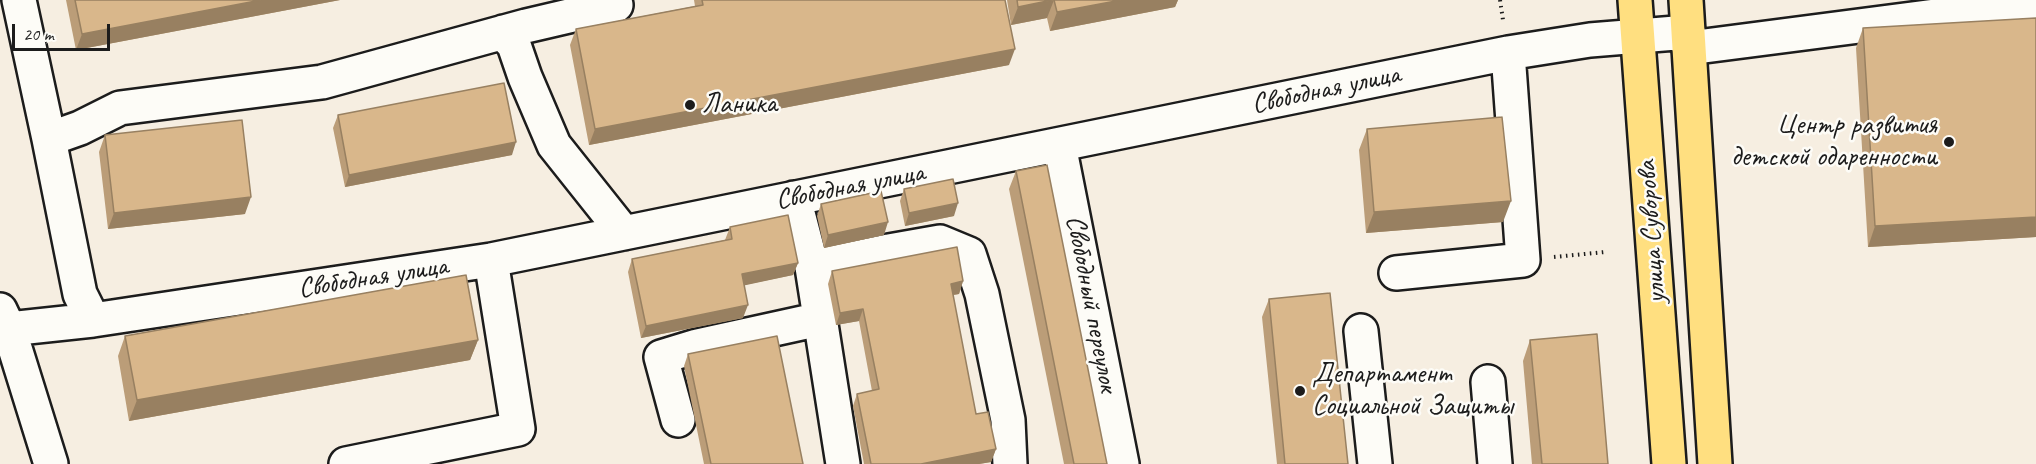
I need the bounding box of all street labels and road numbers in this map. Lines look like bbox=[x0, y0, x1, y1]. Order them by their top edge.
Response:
street label: Свободная улица bbox=[1249, 58, 1403, 122]
street label: Свободная улица bbox=[773, 156, 927, 218]
street label: улица Суворова bbox=[1630, 159, 1674, 305]
street label: Свободный переулок bbox=[1057, 213, 1125, 395]
street label: Свободная улица bbox=[296, 250, 450, 306]

